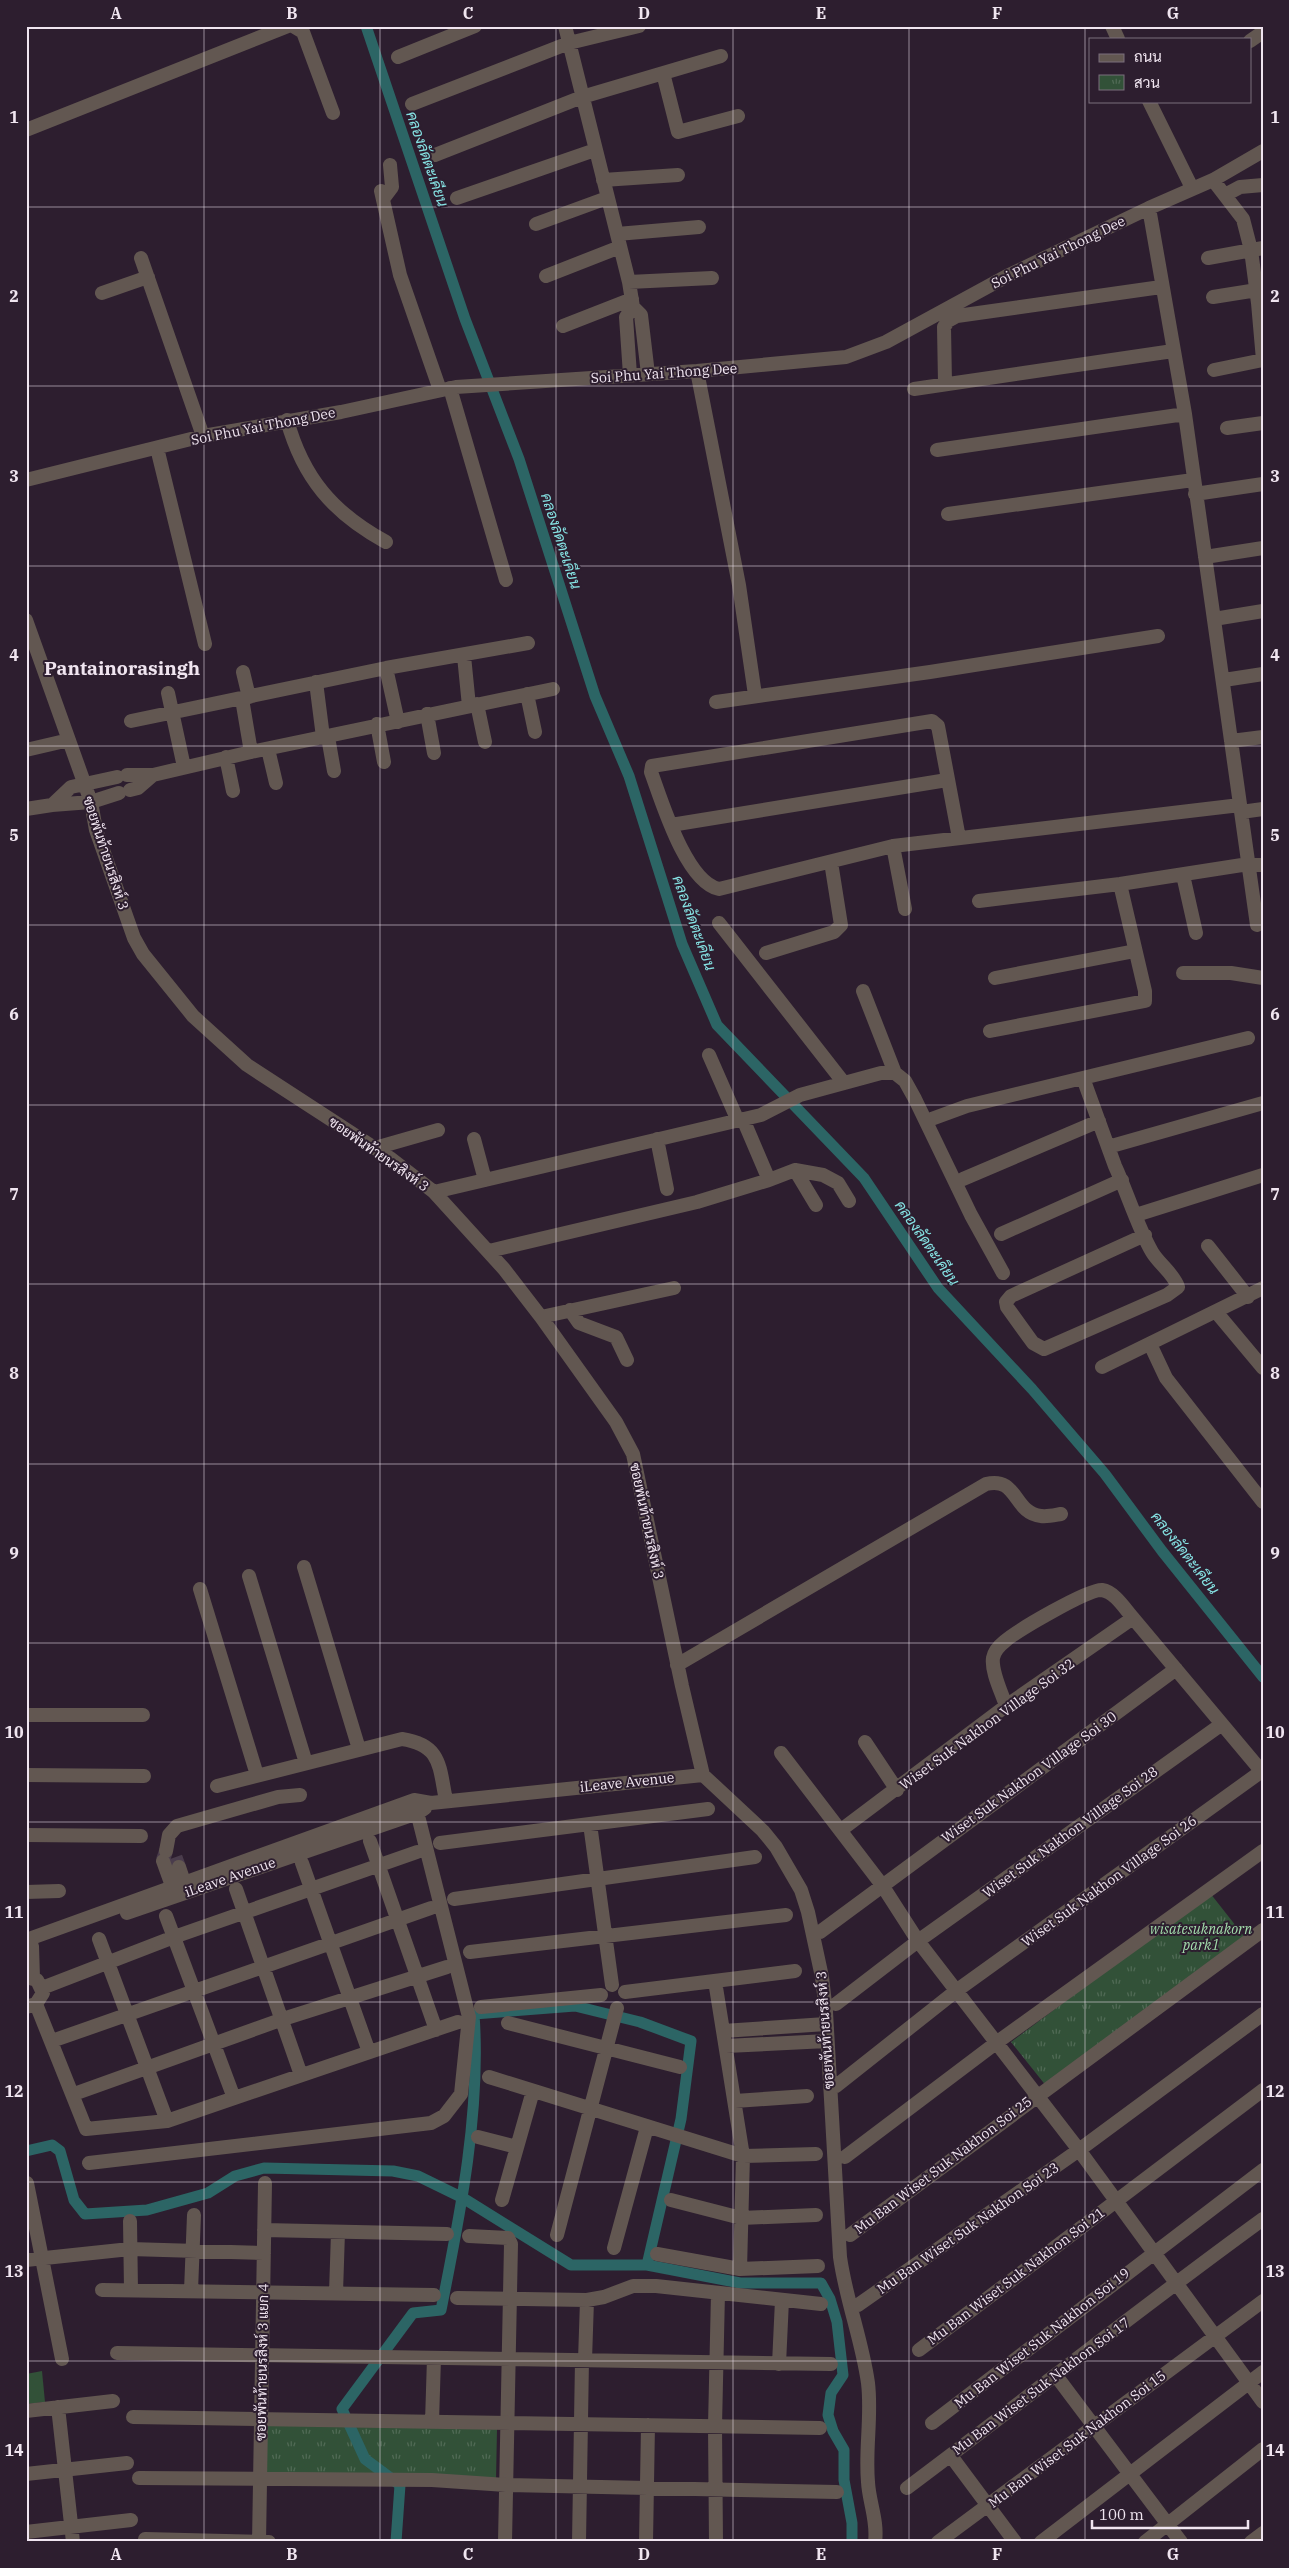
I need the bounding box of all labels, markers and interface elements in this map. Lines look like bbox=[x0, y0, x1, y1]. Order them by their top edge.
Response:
text: A bbox=[110, 3, 122, 23]
text: B bbox=[286, 3, 298, 23]
text: C bbox=[463, 3, 473, 23]
text: D bbox=[638, 3, 650, 23]
text: E bbox=[816, 3, 826, 23]
text: F bbox=[992, 3, 1002, 23]
text: G bbox=[1167, 3, 1179, 23]
legend bbox=[1089, 38, 1252, 102]
text: ถนน bbox=[1134, 47, 1162, 66]
text: สวน bbox=[1134, 73, 1160, 92]
text: 1 bbox=[9, 107, 19, 127]
text: 1 bbox=[1270, 107, 1280, 127]
water label: คลองลัดตะเคียน bbox=[402, 109, 453, 210]
street label: Soi Phu Yai Thong Dee bbox=[988, 212, 1128, 292]
text: 2 bbox=[9, 286, 19, 306]
text: 2 bbox=[1270, 286, 1280, 306]
street label: Soi Phu Yai Thong Dee bbox=[590, 359, 738, 387]
street label: Soi Phu Yai Thong Dee bbox=[189, 403, 337, 449]
text: 3 bbox=[9, 466, 19, 486]
text: 3 bbox=[1270, 466, 1280, 486]
water label: คลองลัดตะเคียน bbox=[537, 490, 586, 592]
text: 4 bbox=[9, 645, 19, 665]
text: 4 bbox=[1270, 645, 1280, 665]
district label: Pantainorasingh bbox=[44, 656, 200, 680]
street label: ซอยพันท้ายนรสิงห์ 3 bbox=[79, 794, 133, 912]
text: 5 bbox=[9, 825, 19, 845]
text: 5 bbox=[1270, 825, 1280, 845]
water label: คลองลัดตะเคียน bbox=[668, 873, 721, 973]
text: 6 bbox=[9, 1004, 19, 1024]
text: 6 bbox=[1270, 1004, 1280, 1024]
street label: ซอยพันท้ายนรสิงห์ 3 bbox=[325, 1113, 433, 1195]
text: 7 bbox=[9, 1184, 19, 1204]
text: 7 bbox=[1270, 1184, 1280, 1204]
water label: คลองลัดตะเคียน bbox=[891, 1196, 964, 1289]
text: 8 bbox=[9, 1363, 19, 1383]
text: 8 bbox=[1270, 1363, 1280, 1383]
street label: ซอยพันท้ายนรสิงห์ 3 bbox=[626, 1461, 668, 1581]
water label: คลองลัดตะเคียน bbox=[1147, 1507, 1224, 1598]
text: 9 bbox=[9, 1543, 19, 1563]
text: 9 bbox=[1270, 1543, 1280, 1563]
street label: Wiset Suk Nakhon Village Soi 32 bbox=[896, 1654, 1078, 1794]
street label: Wiset Suk Nakhon Village Soi 30 bbox=[938, 1707, 1120, 1847]
text: 10 bbox=[4, 1722, 24, 1742]
text: 10 bbox=[1265, 1722, 1285, 1742]
street label: Wiset Suk Nakhon Village Soi 28 bbox=[979, 1762, 1161, 1902]
street label: iLeave Avenue bbox=[579, 1768, 675, 1796]
street label: Wiset Suk Nakhon Village Soi 26 bbox=[1018, 1811, 1200, 1951]
street label: iLeave Avenue bbox=[182, 1853, 278, 1901]
text: 11 bbox=[4, 1902, 24, 1922]
text: 11 bbox=[1265, 1902, 1285, 1922]
park label: wisatesuknakorn park1 bbox=[1150, 1920, 1252, 1954]
street label: ซอยพันท้ายนรสิงห์ 3 bbox=[812, 1970, 838, 2090]
text: 12 bbox=[4, 2081, 24, 2101]
text: 12 bbox=[1265, 2081, 1285, 2101]
street label: Mu Ban Wiset Suk Nakhon Soi 25 bbox=[851, 2092, 1035, 2238]
street label: Mu Ban Wiset Suk Nakhon Soi 23 bbox=[874, 2158, 1062, 2298]
street label: Mu Ban Wiset Suk Nakhon Soi 21 bbox=[924, 2203, 1108, 2349]
text: 13 bbox=[4, 2261, 24, 2281]
text: 13 bbox=[1265, 2261, 1285, 2281]
street label: Mu Ban Wiset Suk Nakhon Soi 19 bbox=[951, 2264, 1133, 2412]
street label: ซอยพันท้ายนรสิงห์ 3 แยก 4 bbox=[252, 2283, 272, 2441]
street label: Mu Ban Wiset Suk Nakhon Soi 17 bbox=[949, 2313, 1133, 2459]
street label: Mu Ban Wiset Suk Nakhon Soi 15 bbox=[985, 2366, 1169, 2512]
text: 14 bbox=[4, 2440, 24, 2460]
text: 14 bbox=[1265, 2440, 1285, 2460]
scale bar bbox=[1092, 2498, 1248, 2530]
text: 100 m bbox=[1099, 2505, 1144, 2524]
text: A bbox=[110, 2544, 122, 2564]
text: B bbox=[286, 2544, 298, 2564]
text: C bbox=[463, 2544, 473, 2564]
text: D bbox=[638, 2544, 650, 2564]
text: E bbox=[816, 2544, 826, 2564]
text: F bbox=[992, 2544, 1002, 2564]
text: G bbox=[1167, 2544, 1179, 2564]

